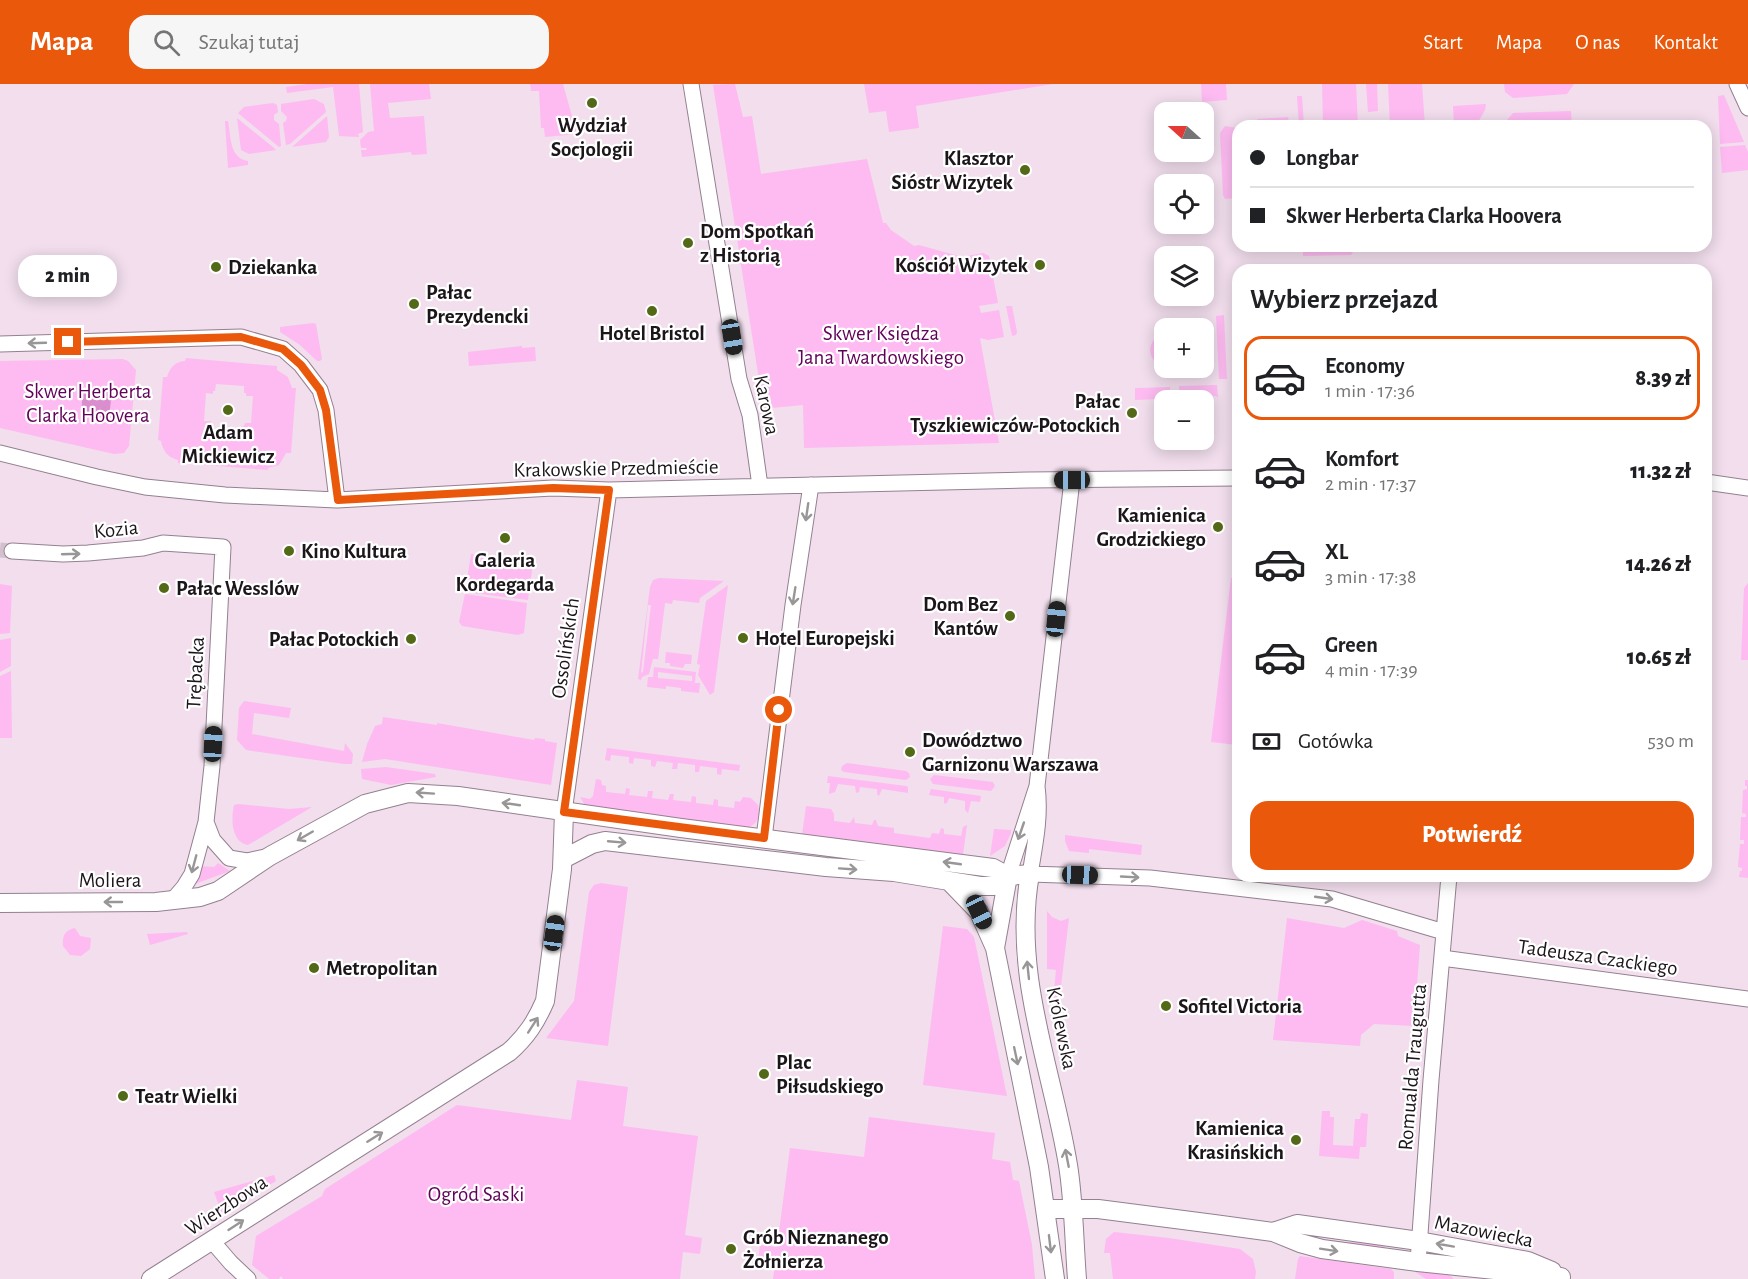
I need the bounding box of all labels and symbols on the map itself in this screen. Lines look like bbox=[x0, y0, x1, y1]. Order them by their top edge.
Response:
marker: Wydział Socjologii bbox=[585, 96, 599, 110]
north arrow bbox=[1154, 102, 1214, 162]
place label: Wydział Socjologii bbox=[551, 115, 633, 160]
place label: Klasztor Sióstr Wizytek bbox=[891, 148, 1014, 193]
marker: Klasztor Sióstr Wizytek bbox=[1018, 163, 1032, 177]
place label: Dom Spotkań z Historią bbox=[700, 221, 814, 266]
marker: Dom Spotkań z Historią bbox=[681, 236, 695, 250]
callout: 2 min bbox=[19, 255, 118, 297]
place label: Kościół Wizytek bbox=[895, 255, 1029, 276]
place label: Dziekanka bbox=[228, 257, 317, 278]
marker: Kościół Wizytek bbox=[1033, 258, 1047, 272]
marker: Dziekanka bbox=[209, 260, 223, 274]
place label: Pałac Prezydencki bbox=[426, 282, 529, 327]
marker: Pałac Prezydencki bbox=[407, 297, 421, 311]
marker: Hotel Bristol bbox=[645, 304, 659, 318]
car bbox=[720, 318, 744, 356]
place label: Hotel Bristol bbox=[599, 323, 705, 344]
park label: Skwer Księdza Jana Twardowskiego bbox=[798, 323, 964, 368]
route end bbox=[54, 328, 81, 355]
one-way arrow bbox=[27, 338, 47, 349]
street label: Karowa bbox=[750, 373, 783, 437]
park label: Skwer Herberta Clarka Hoovera bbox=[24, 381, 152, 426]
place label: Pałac Tyszkiewiczów-Potockich bbox=[910, 391, 1120, 436]
marker: Adam Mickiewicz bbox=[221, 403, 235, 417]
marker: Pałac Tyszkiewiczów-Potockich bbox=[1125, 406, 1139, 420]
place label: Adam Mickiewicz bbox=[181, 422, 275, 467]
street label: Krakowskie Przedmieście bbox=[513, 456, 719, 481]
car bbox=[1054, 471, 1090, 489]
one-way arrow bbox=[802, 501, 813, 521]
place label: Kamienica Grodzickiego bbox=[1096, 505, 1206, 550]
street label: Kozia bbox=[93, 517, 140, 542]
marker: Kamienica Grodzickiego bbox=[1211, 520, 1225, 534]
marker: Galeria Kordegarda bbox=[498, 531, 512, 545]
place label: Kino Kultura bbox=[301, 541, 407, 562]
marker: Kino Kultura bbox=[282, 544, 296, 558]
one-way arrow bbox=[60, 548, 80, 559]
place label: Galeria Kordegarda bbox=[456, 550, 554, 595]
place label: Pałac Wesslów bbox=[176, 578, 299, 599]
marker: Pałac Wesslów bbox=[157, 581, 171, 595]
one-way arrow bbox=[789, 586, 800, 606]
place label: Dom Bez Kantów bbox=[923, 594, 998, 639]
street label: Ossolińskich bbox=[548, 596, 583, 700]
car bbox=[1045, 600, 1067, 638]
marker: Dom Bez Kantów bbox=[1003, 609, 1017, 623]
place label: Hotel Europejski bbox=[755, 628, 895, 649]
place label: Pałac Potockich bbox=[269, 629, 399, 650]
marker: Hotel Europejski bbox=[736, 631, 750, 645]
marker: Pałac Potockich bbox=[404, 632, 418, 646]
street label: Trębacka bbox=[183, 636, 208, 710]
route start bbox=[765, 696, 792, 723]
car bbox=[203, 726, 223, 762]
place label: Dowództwo Garnizonu Warszawa bbox=[922, 730, 1099, 775]
marker: Dowództwo Garnizonu Warszawa bbox=[903, 745, 917, 759]
one-way arrow bbox=[416, 788, 436, 799]
one-way arrow bbox=[502, 799, 521, 810]
one-way arrow bbox=[1015, 821, 1026, 839]
one-way arrow bbox=[297, 830, 314, 842]
one-way arrow bbox=[607, 837, 627, 848]
one-way arrow bbox=[188, 854, 200, 873]
one-way arrow bbox=[942, 857, 962, 868]
one-way arrow bbox=[837, 863, 857, 874]
car bbox=[1062, 865, 1098, 885]
street label: Moliera bbox=[79, 870, 142, 891]
one-way arrow bbox=[1120, 871, 1140, 882]
car bbox=[963, 892, 995, 932]
one-way arrow bbox=[1314, 892, 1333, 903]
one-way arrow bbox=[104, 896, 124, 908]
car bbox=[543, 914, 565, 952]
street label: Tadeusza Czackiego bbox=[1517, 936, 1679, 979]
place label: Metropolitan bbox=[326, 958, 438, 979]
marker: Metropolitan bbox=[307, 961, 321, 975]
one-way arrow bbox=[1022, 961, 1033, 981]
street label: Romualda Traugutta bbox=[1395, 982, 1430, 1151]
street label: Królewska bbox=[1043, 985, 1081, 1072]
place label: Sofitel Victoria bbox=[1178, 996, 1302, 1017]
marker: Sofitel Victoria bbox=[1159, 999, 1173, 1013]
one-way arrow bbox=[526, 1017, 539, 1034]
one-way arrow bbox=[1011, 1045, 1022, 1065]
place label: Plac Piłsudskiego bbox=[776, 1052, 884, 1097]
marker: Plac Piłsudskiego bbox=[757, 1067, 771, 1081]
place label: Teatr Wielki bbox=[135, 1086, 238, 1107]
marker: Teatr Wielki bbox=[116, 1089, 130, 1103]
place label: Kamienica Krasińskich bbox=[1187, 1118, 1284, 1163]
one-way arrow bbox=[366, 1131, 383, 1143]
marker: Kamienica Krasińskich bbox=[1289, 1133, 1303, 1147]
one-way arrow bbox=[1061, 1149, 1072, 1169]
street label: Wierzbowa bbox=[181, 1171, 271, 1240]
park label: Ogród Saski bbox=[428, 1184, 524, 1205]
street label: Mazowiecka bbox=[1433, 1212, 1535, 1251]
one-way arrow bbox=[227, 1219, 244, 1231]
place label: Grób Nieznanego Żołnierza bbox=[743, 1227, 889, 1272]
one-way arrow bbox=[1045, 1233, 1056, 1253]
one-way arrow bbox=[1435, 1239, 1455, 1250]
marker: Grób Nieznanego Żołnierza bbox=[724, 1242, 738, 1256]
one-way arrow bbox=[1318, 1244, 1338, 1255]

